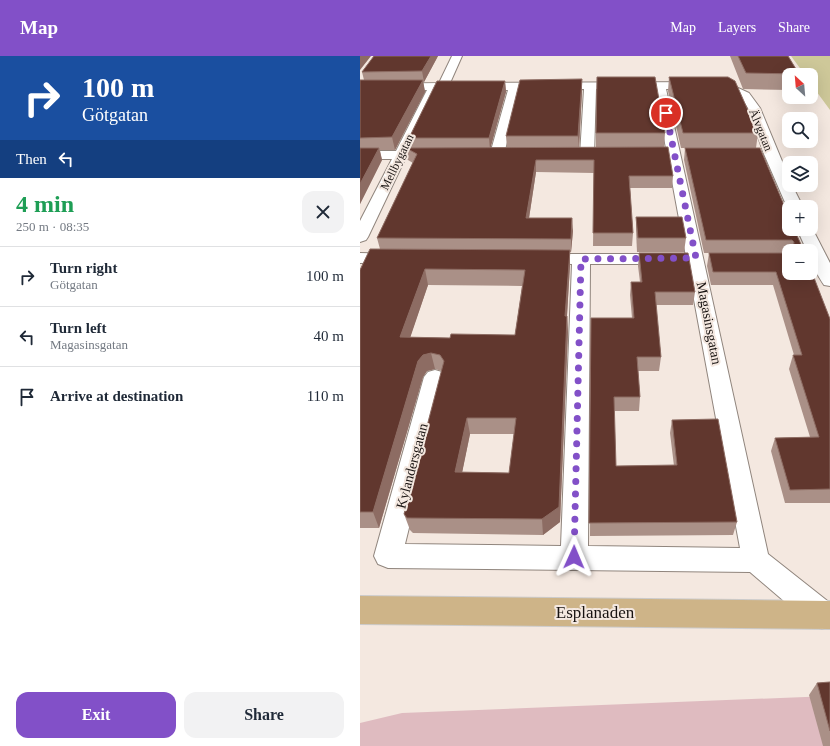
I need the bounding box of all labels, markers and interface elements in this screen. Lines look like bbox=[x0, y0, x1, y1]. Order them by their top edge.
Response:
text: Map bbox=[20, 17, 58, 38]
text: Map bbox=[670, 20, 696, 35]
text: Layers bbox=[718, 20, 756, 35]
text: Share bbox=[778, 20, 810, 35]
north arrow bbox=[782, 68, 818, 104]
map controls bbox=[782, 68, 818, 280]
icon: right bbox=[16, 72, 68, 124]
text: 100 m bbox=[82, 72, 154, 103]
pin bbox=[649, 96, 683, 130]
icon: arrive bbox=[655, 102, 677, 124]
text: Götgatan bbox=[82, 105, 148, 125]
street label: Älvgatan bbox=[746, 107, 776, 153]
button: search bbox=[782, 112, 818, 148]
street label: Mellbygatan bbox=[377, 132, 417, 192]
icon: left bbox=[55, 148, 77, 170]
text: Then bbox=[16, 151, 47, 167]
button: layers bbox=[782, 156, 818, 192]
text: 4 min bbox=[16, 191, 74, 217]
button: close bbox=[302, 191, 344, 233]
button: + bbox=[782, 200, 818, 236]
text: 250 m · 08:35 bbox=[16, 219, 89, 234]
button: − bbox=[782, 244, 818, 280]
text: Turn right bbox=[50, 260, 117, 276]
icon: right bbox=[16, 266, 38, 288]
text: 100 m bbox=[306, 268, 344, 284]
text: Götgatan bbox=[50, 277, 98, 292]
street label: Magasinsgatan bbox=[694, 280, 724, 366]
text: Turn left bbox=[50, 320, 107, 336]
icon: left bbox=[16, 326, 38, 348]
text: 40 m bbox=[314, 328, 344, 344]
text: Magasinsgatan bbox=[50, 337, 128, 352]
icon: arrive bbox=[16, 386, 38, 408]
text: Arrive at destination bbox=[50, 388, 183, 404]
text: 110 m bbox=[307, 388, 344, 404]
street label: Kylandersgatan bbox=[393, 422, 431, 510]
position arrow bbox=[553, 536, 595, 578]
street label: Esplanaden bbox=[556, 603, 635, 622]
button: Exit bbox=[16, 692, 176, 738]
button: Share bbox=[184, 692, 344, 738]

